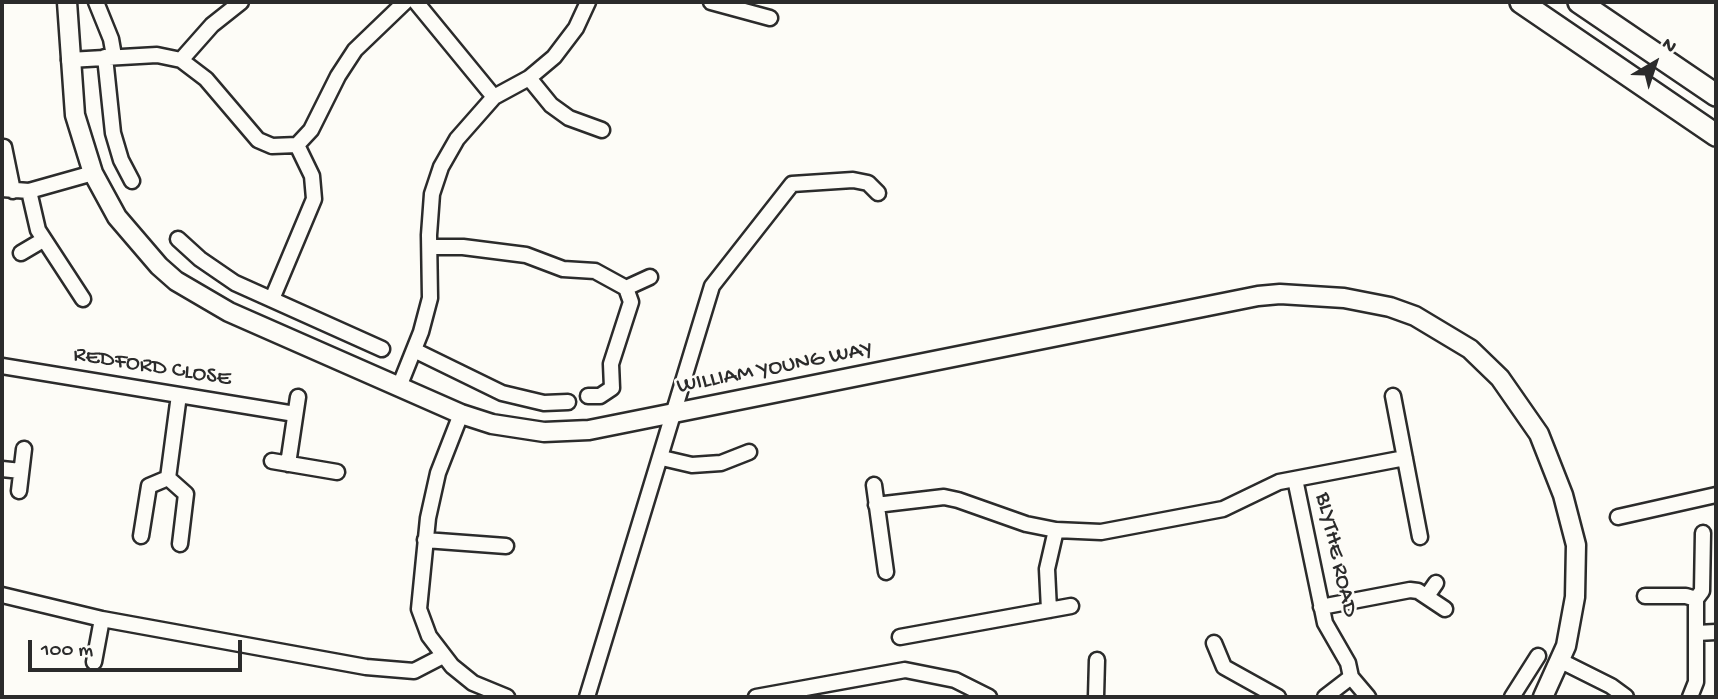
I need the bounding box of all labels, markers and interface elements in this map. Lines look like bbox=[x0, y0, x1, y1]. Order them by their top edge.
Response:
north arrow bbox=[1620, 28, 1690, 98]
text: N bbox=[1656, 33, 1681, 59]
street label: WILLIAM YOUNG WAY bbox=[675, 336, 875, 402]
street label: REDFORD CLOSE bbox=[71, 342, 233, 394]
street label: BLYTHE ROAD bbox=[1307, 490, 1363, 620]
scale bar bbox=[32, 626, 245, 670]
text: 100 m bbox=[41, 639, 93, 664]

